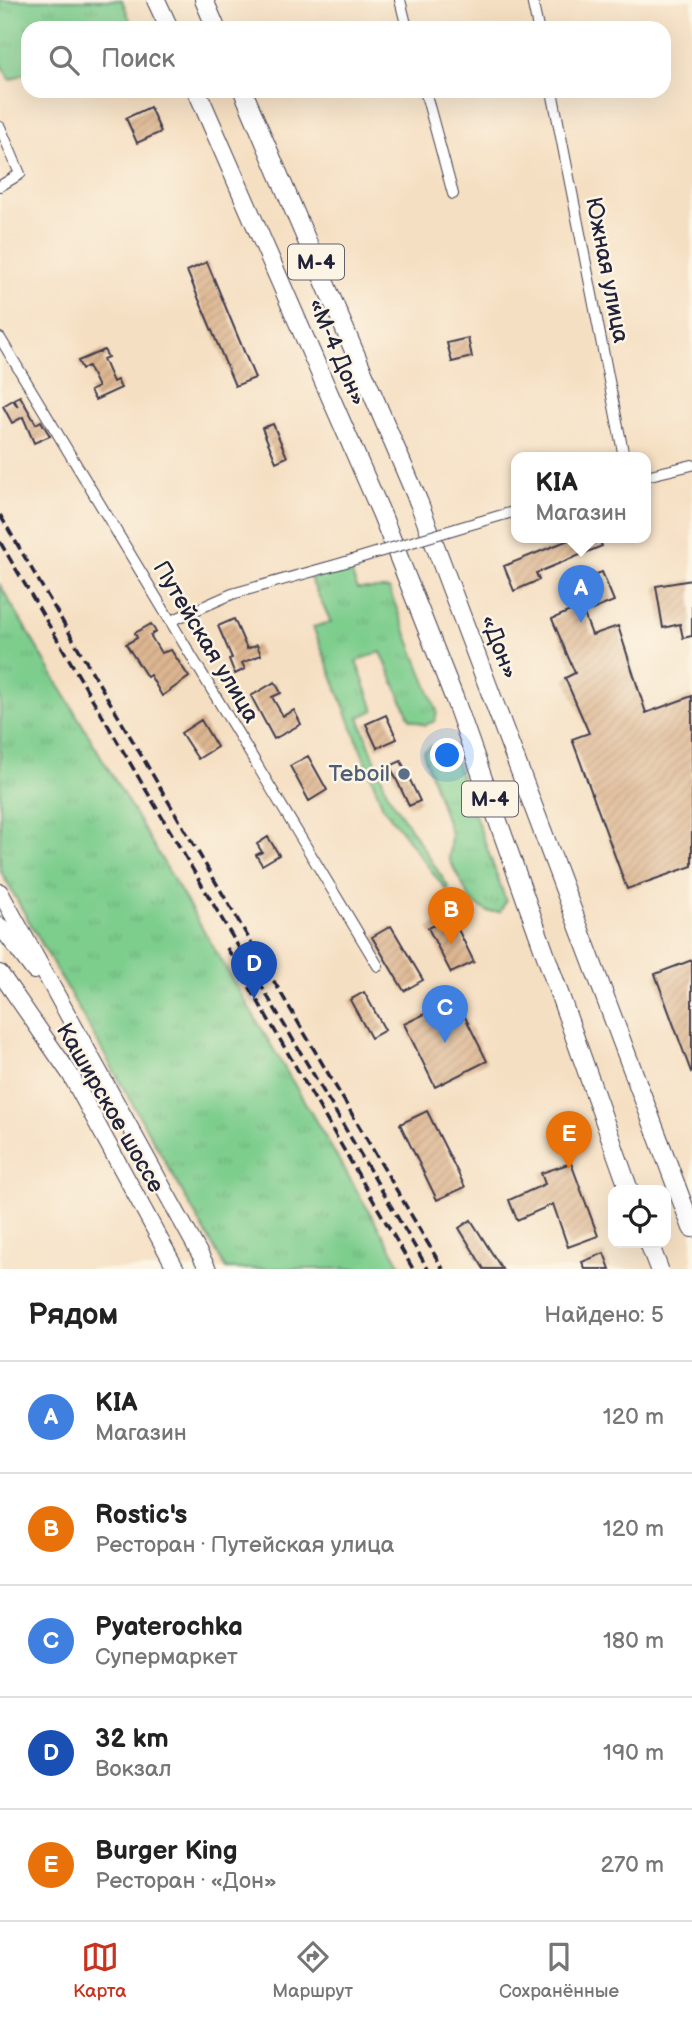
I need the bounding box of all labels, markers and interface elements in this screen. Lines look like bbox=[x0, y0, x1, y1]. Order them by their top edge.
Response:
search box bbox=[21, 21, 671, 98]
icon: search bbox=[45, 41, 83, 79]
text: Поиск bbox=[101, 44, 175, 75]
street label: Южная улица bbox=[579, 195, 635, 346]
road number: М-4 bbox=[288, 244, 344, 280]
street label: «М-4 Дон» bbox=[302, 294, 372, 410]
popup bbox=[511, 452, 651, 543]
text: KIA bbox=[535, 468, 578, 499]
text: Магазин bbox=[535, 499, 627, 527]
street label: Путейская улица bbox=[147, 556, 266, 728]
pin: A bbox=[558, 565, 604, 623]
street label: «Дон» bbox=[474, 611, 524, 683]
your location bbox=[430, 738, 464, 772]
place label: Teboil bbox=[328, 760, 390, 788]
marker: Teboil bbox=[396, 766, 412, 782]
road number: М-4 bbox=[462, 782, 518, 816]
pin: B bbox=[428, 887, 474, 945]
pin: D bbox=[231, 941, 277, 999]
pin: C bbox=[422, 985, 468, 1043]
street label: Каширское шоссе bbox=[50, 1018, 170, 1198]
pin: E bbox=[546, 1111, 592, 1169]
map controls bbox=[608, 1185, 671, 1248]
button: locate bbox=[608, 1185, 671, 1248]
text: Рядом bbox=[28, 1297, 118, 1333]
text: Найдено: 5 bbox=[544, 1301, 664, 1329]
text: KIA bbox=[95, 1388, 137, 1419]
text: A bbox=[44, 1403, 58, 1431]
text: 120 m bbox=[603, 1403, 664, 1431]
text: Магазин bbox=[95, 1419, 187, 1447]
text: Rostic's bbox=[95, 1500, 187, 1531]
text: B bbox=[43, 1515, 59, 1543]
text: 120 m bbox=[603, 1515, 664, 1543]
text: Ресторан · Путейская улица bbox=[95, 1531, 394, 1559]
text: Pyaterochka bbox=[95, 1612, 243, 1643]
text: C bbox=[43, 1627, 59, 1655]
text: 180 m bbox=[603, 1627, 664, 1655]
text: Супермаркет bbox=[95, 1643, 238, 1671]
text: 32 km bbox=[95, 1724, 169, 1755]
text: D bbox=[43, 1739, 59, 1767]
text: 190 m bbox=[603, 1739, 664, 1767]
text: Вокзал bbox=[95, 1755, 172, 1783]
text: Burger King bbox=[95, 1836, 238, 1867]
text: E bbox=[44, 1851, 58, 1879]
text: 270 m bbox=[600, 1851, 664, 1879]
text: Ресторан · «Дон» bbox=[95, 1867, 277, 1895]
tab: Карта bbox=[73, 1938, 126, 2003]
tab: Маршрут bbox=[272, 1938, 353, 2003]
tab: Сохранённые bbox=[499, 1938, 619, 2003]

